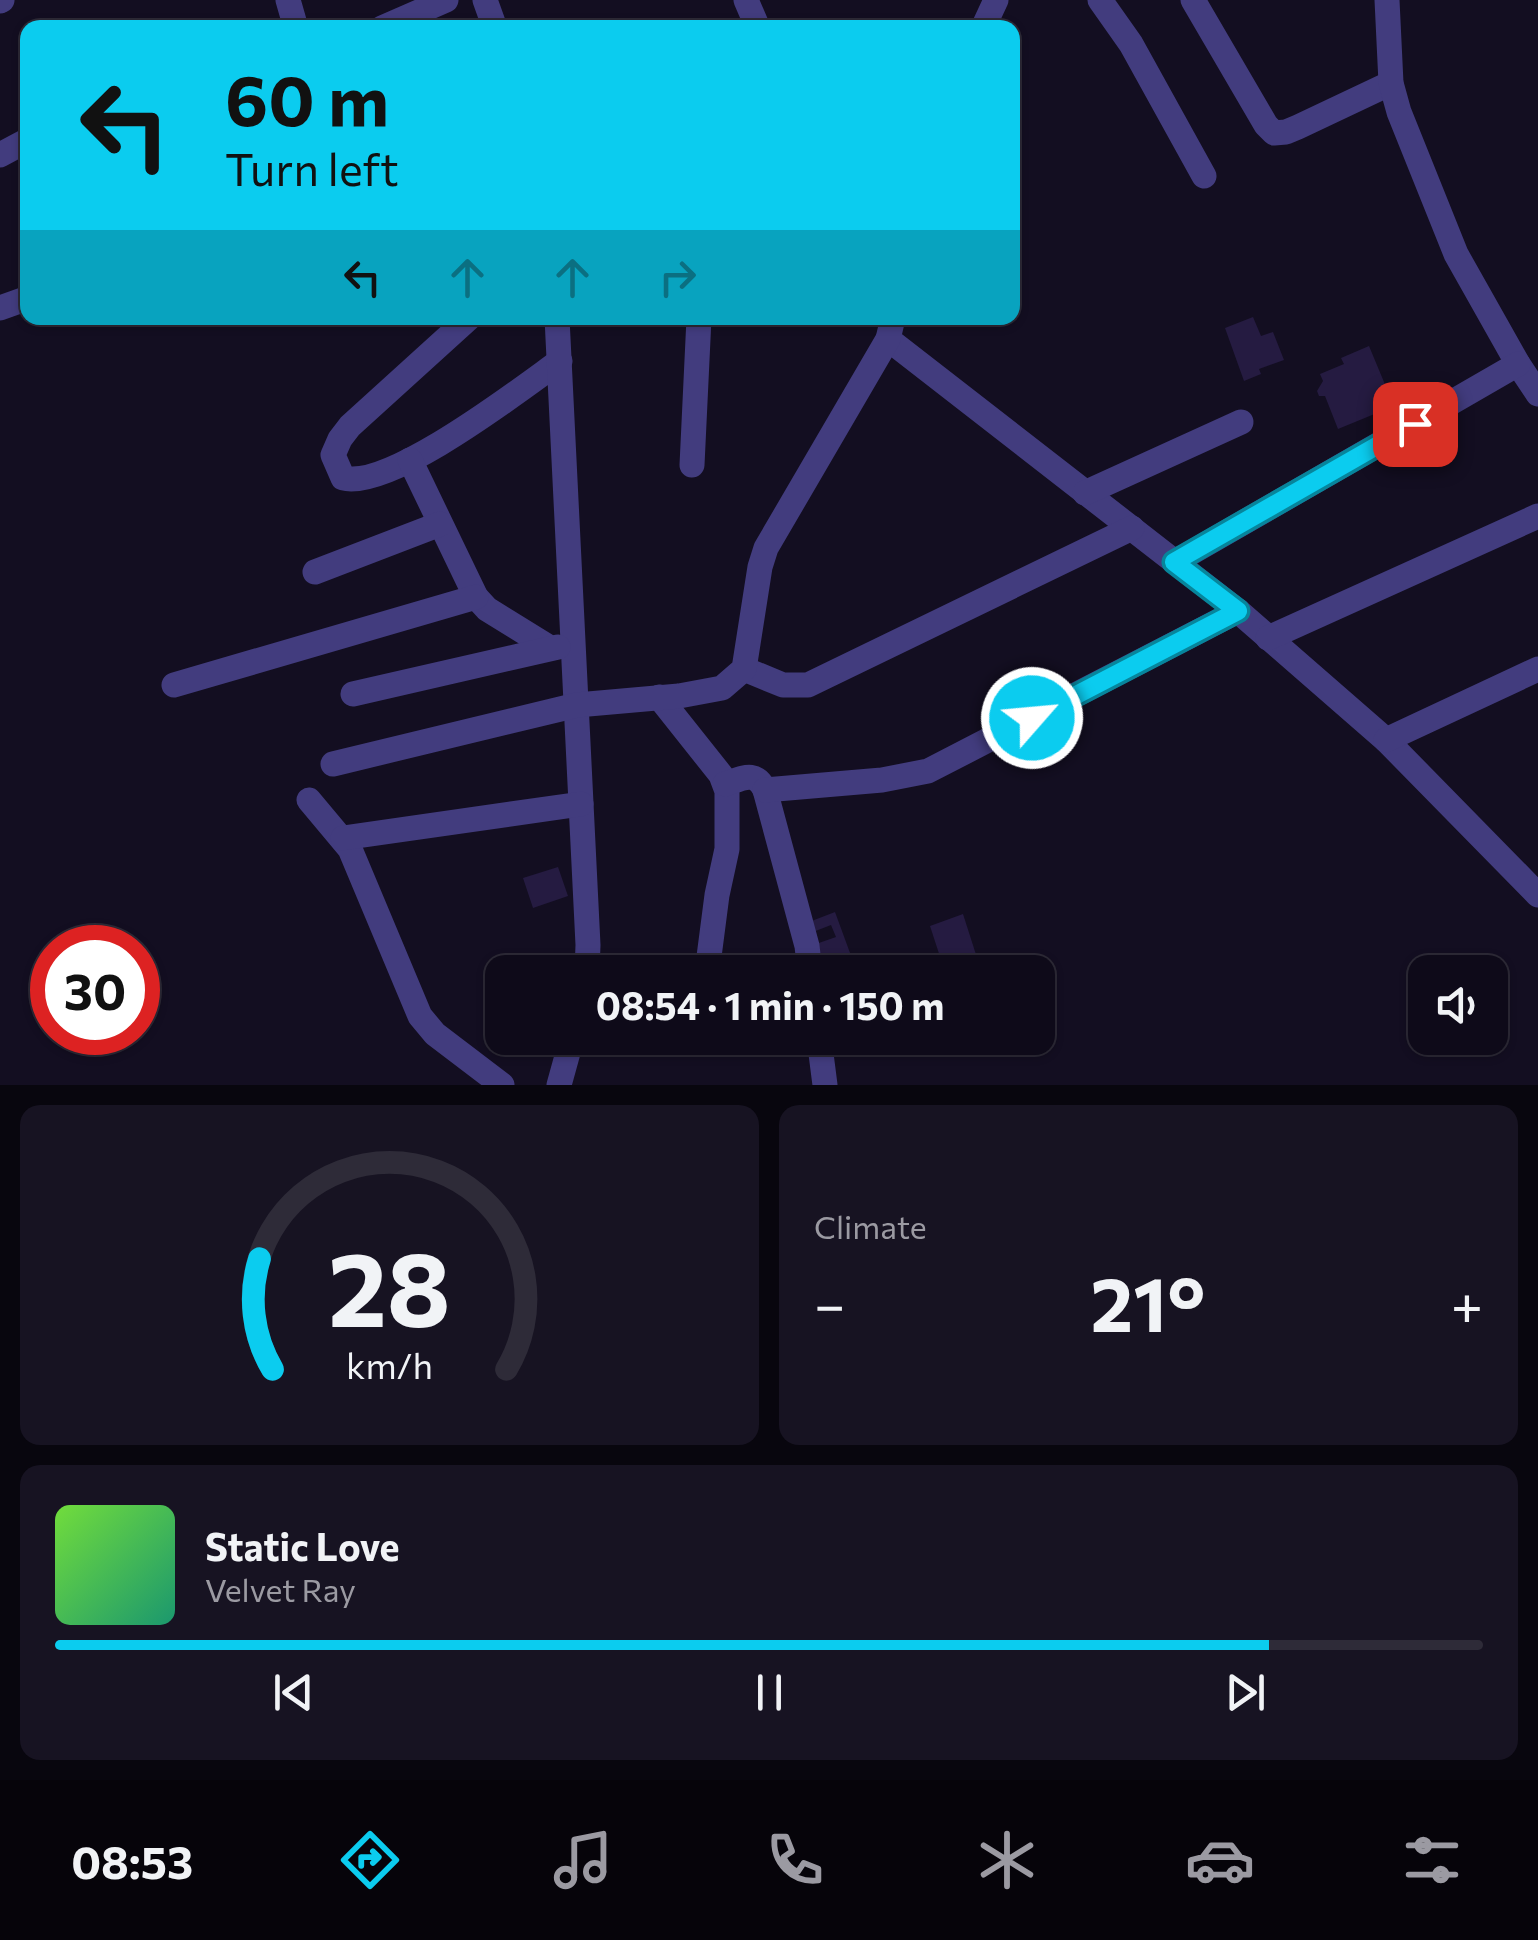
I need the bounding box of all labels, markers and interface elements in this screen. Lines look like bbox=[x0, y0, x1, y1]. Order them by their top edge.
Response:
text: 60 m bbox=[225, 55, 389, 140]
icon: left bbox=[60, 60, 190, 190]
text: Turn left bbox=[225, 140, 399, 195]
icon: left bbox=[335, 250, 390, 305]
icon: ahead bbox=[440, 250, 495, 305]
icon: ahead bbox=[545, 250, 600, 305]
icon: right bbox=[650, 250, 705, 305]
pin bbox=[1373, 382, 1458, 467]
icon: arrive bbox=[1388, 397, 1443, 452]
position arrow bbox=[980, 666, 1084, 770]
speed limit sign: 30 bbox=[30, 925, 160, 1055]
map controls bbox=[1408, 955, 1508, 1055]
button: sound bbox=[1408, 955, 1508, 1055]
text: 08:54 · 1 min · 150 m bbox=[596, 981, 944, 1028]
text: Climate bbox=[814, 1206, 927, 1246]
text: 28 bbox=[328, 1221, 451, 1348]
text: 21° bbox=[1091, 1256, 1205, 1347]
text: − bbox=[814, 1269, 845, 1336]
text: + bbox=[1451, 1269, 1483, 1336]
text: km/h bbox=[346, 1343, 433, 1386]
text: Static Love bbox=[205, 1522, 400, 1569]
text: Velvet Ray bbox=[205, 1569, 356, 1609]
icon: previous bbox=[266, 1665, 321, 1720]
icon: pause bbox=[742, 1665, 797, 1720]
icon: next bbox=[1218, 1665, 1273, 1720]
icon: directions bbox=[335, 1825, 405, 1895]
icon: music bbox=[548, 1825, 618, 1895]
icon: phone bbox=[760, 1825, 830, 1895]
icon: climate bbox=[972, 1825, 1042, 1895]
icon: car bbox=[1185, 1825, 1255, 1895]
icon: filters bbox=[1397, 1825, 1467, 1895]
text: 08:53 bbox=[71, 1833, 193, 1888]

